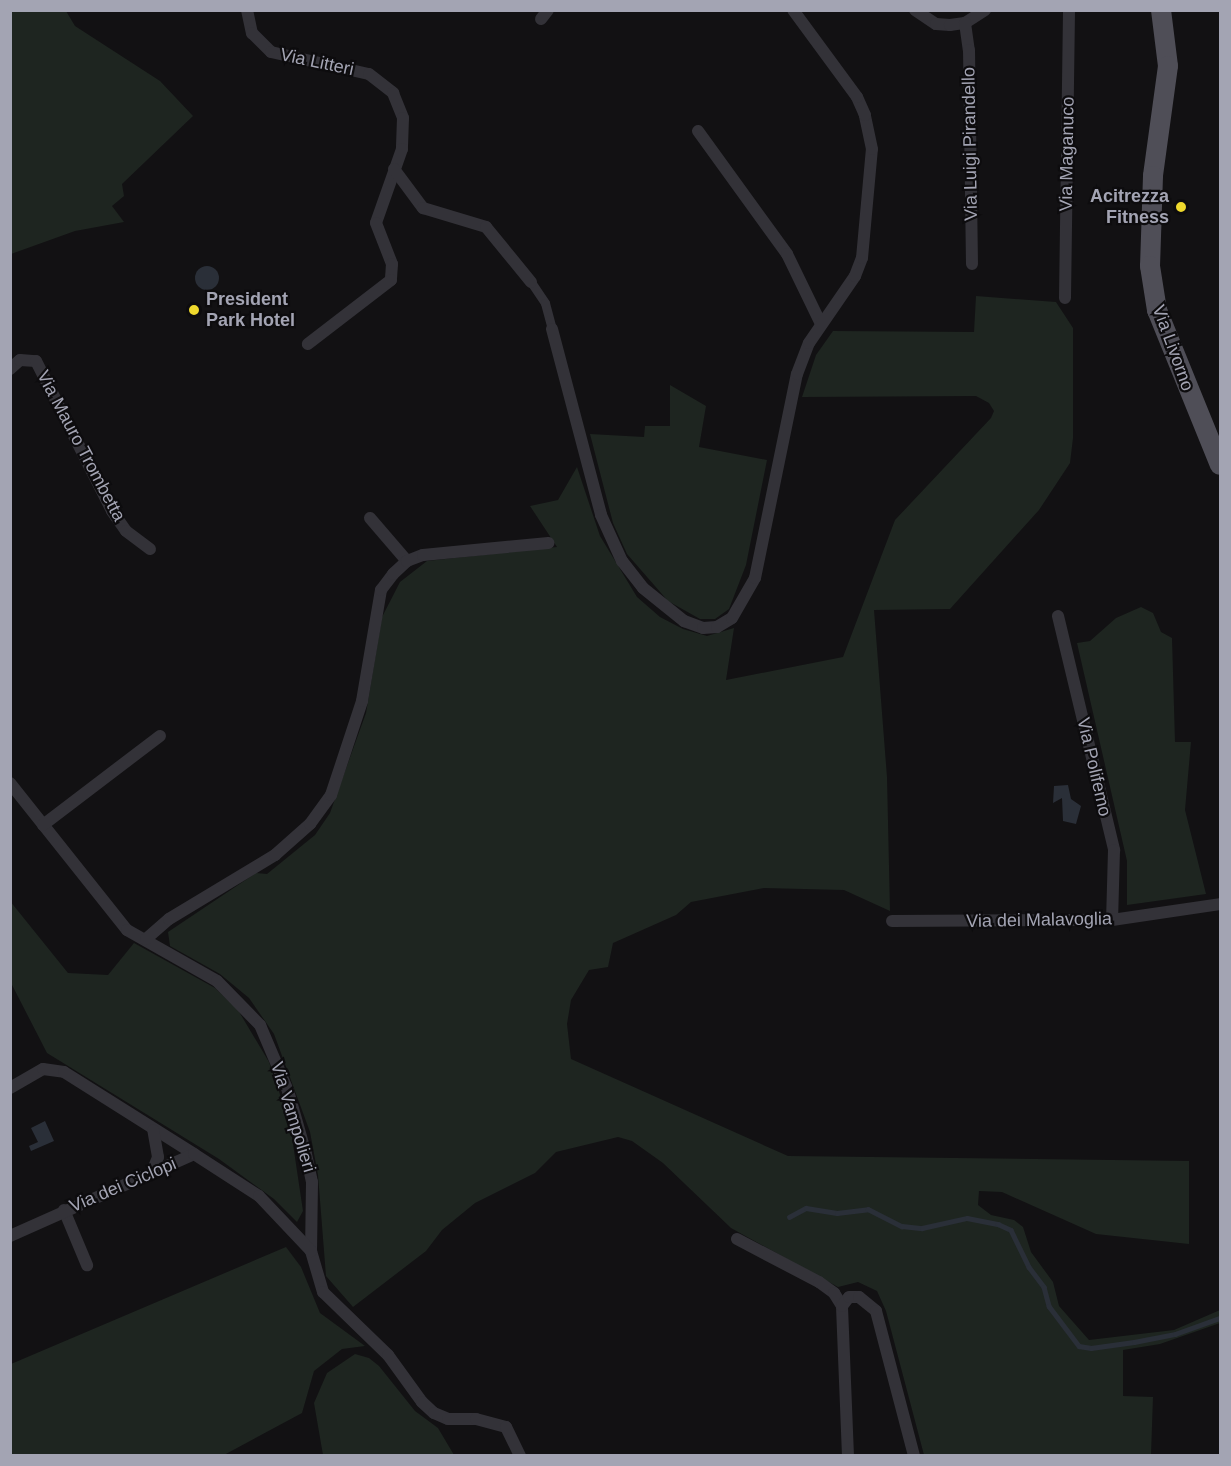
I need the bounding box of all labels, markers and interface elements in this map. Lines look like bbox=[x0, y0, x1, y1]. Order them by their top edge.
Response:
street label: Via Litteri bbox=[278, 44, 356, 80]
street label: Via Luigi Pirandello bbox=[958, 67, 982, 221]
street label: Via Maganuco bbox=[1055, 96, 1079, 212]
place label: Acitrezza Fitness bbox=[1090, 186, 1169, 228]
marker: Acitrezza Fitness bbox=[1174, 200, 1188, 214]
place label: President Park Hotel bbox=[206, 289, 295, 332]
street label: Via Livorno bbox=[1148, 302, 1198, 394]
marker: President Park Hotel bbox=[187, 303, 201, 317]
street label: Via Mauro Trombetta bbox=[32, 367, 130, 525]
street label: Via Polifemo bbox=[1072, 715, 1116, 819]
street label: Via dei Malavoglia bbox=[966, 908, 1112, 932]
street label: Via Vampolieri bbox=[266, 1059, 320, 1175]
street label: Via dei Ciclopi bbox=[66, 1153, 180, 1217]

